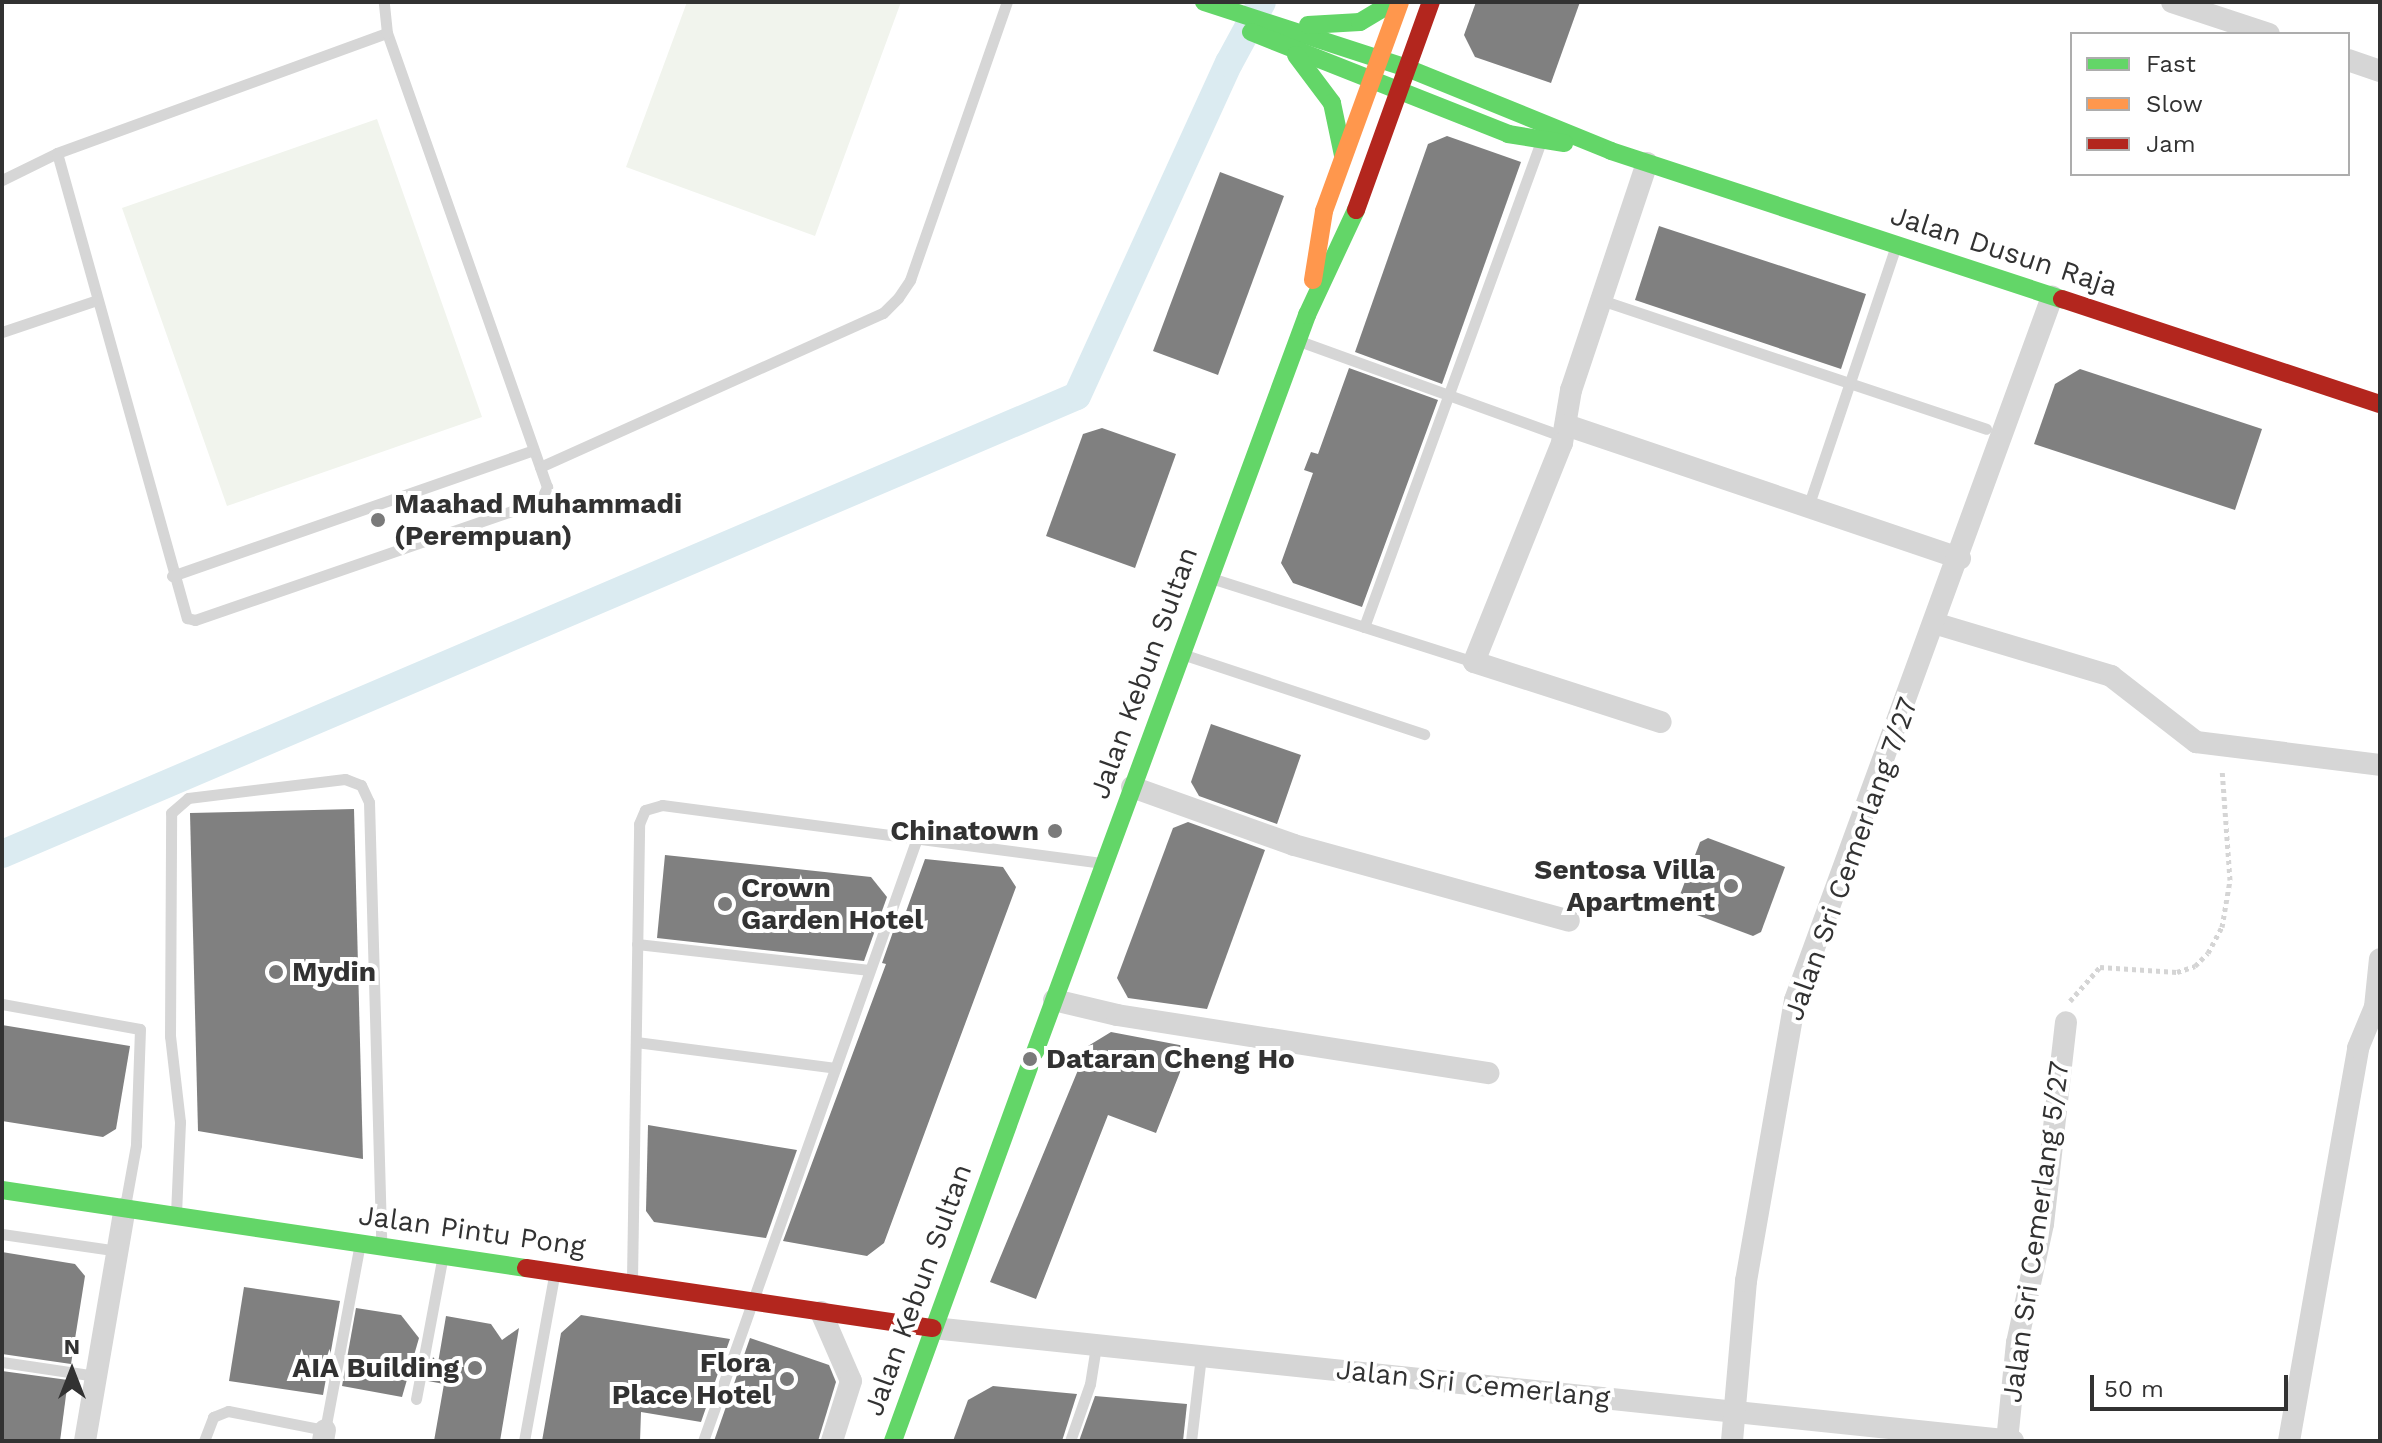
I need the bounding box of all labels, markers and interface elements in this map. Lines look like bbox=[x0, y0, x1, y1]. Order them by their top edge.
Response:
legend bbox=[2070, 32, 2350, 176]
text: Fast bbox=[2146, 50, 2196, 78]
text: Slow bbox=[2146, 90, 2203, 118]
text: Jam bbox=[2146, 130, 2196, 158]
street label: Jalan Dusun Raja bbox=[1886, 198, 2122, 304]
place label: Maahad Muhammadi (Perempuan) bbox=[394, 487, 682, 553]
marker: Maahad Muhammadi (Perempuan) bbox=[369, 511, 387, 529]
street label: Jalan Kebun Sultan bbox=[1083, 542, 1205, 804]
street label: Jalan Sri Cemerlang 7/27 bbox=[1777, 692, 1925, 1026]
place label: Chinatown bbox=[890, 814, 1039, 848]
marker: Chinatown bbox=[1046, 822, 1064, 840]
place label: Sentosa Villa Apartment bbox=[1533, 853, 1715, 919]
place label: Crown Garden Hotel bbox=[741, 871, 923, 937]
marker: Sentosa Villa Apartment bbox=[1722, 877, 1740, 895]
marker: Crown Garden Hotel bbox=[716, 895, 734, 913]
place label: Mydin bbox=[292, 955, 376, 989]
marker: Mydin bbox=[267, 963, 285, 981]
place label: Dataran Cheng Ho bbox=[1046, 1042, 1295, 1076]
marker: Dataran Cheng Ho bbox=[1021, 1050, 1039, 1068]
street label: Jalan Sri Cemerlang 5/27 bbox=[1995, 1059, 2077, 1405]
street label: Jalan Kebun Sultan bbox=[857, 1159, 979, 1421]
street label: Jalan Pintu Pong bbox=[356, 1198, 588, 1264]
north arrow bbox=[32, 1331, 112, 1411]
text: N bbox=[64, 1334, 80, 1359]
place label: Flora Place Hotel bbox=[612, 1346, 771, 1412]
place label: AIA Building bbox=[292, 1351, 459, 1385]
street label: Jalan Sri Cemerlang bbox=[1335, 1353, 1611, 1415]
marker: AIA Building bbox=[466, 1359, 484, 1377]
scale bar bbox=[2094, 1359, 2292, 1409]
marker: Flora Place Hotel bbox=[778, 1370, 796, 1388]
text: 50 m bbox=[2104, 1375, 2164, 1403]

